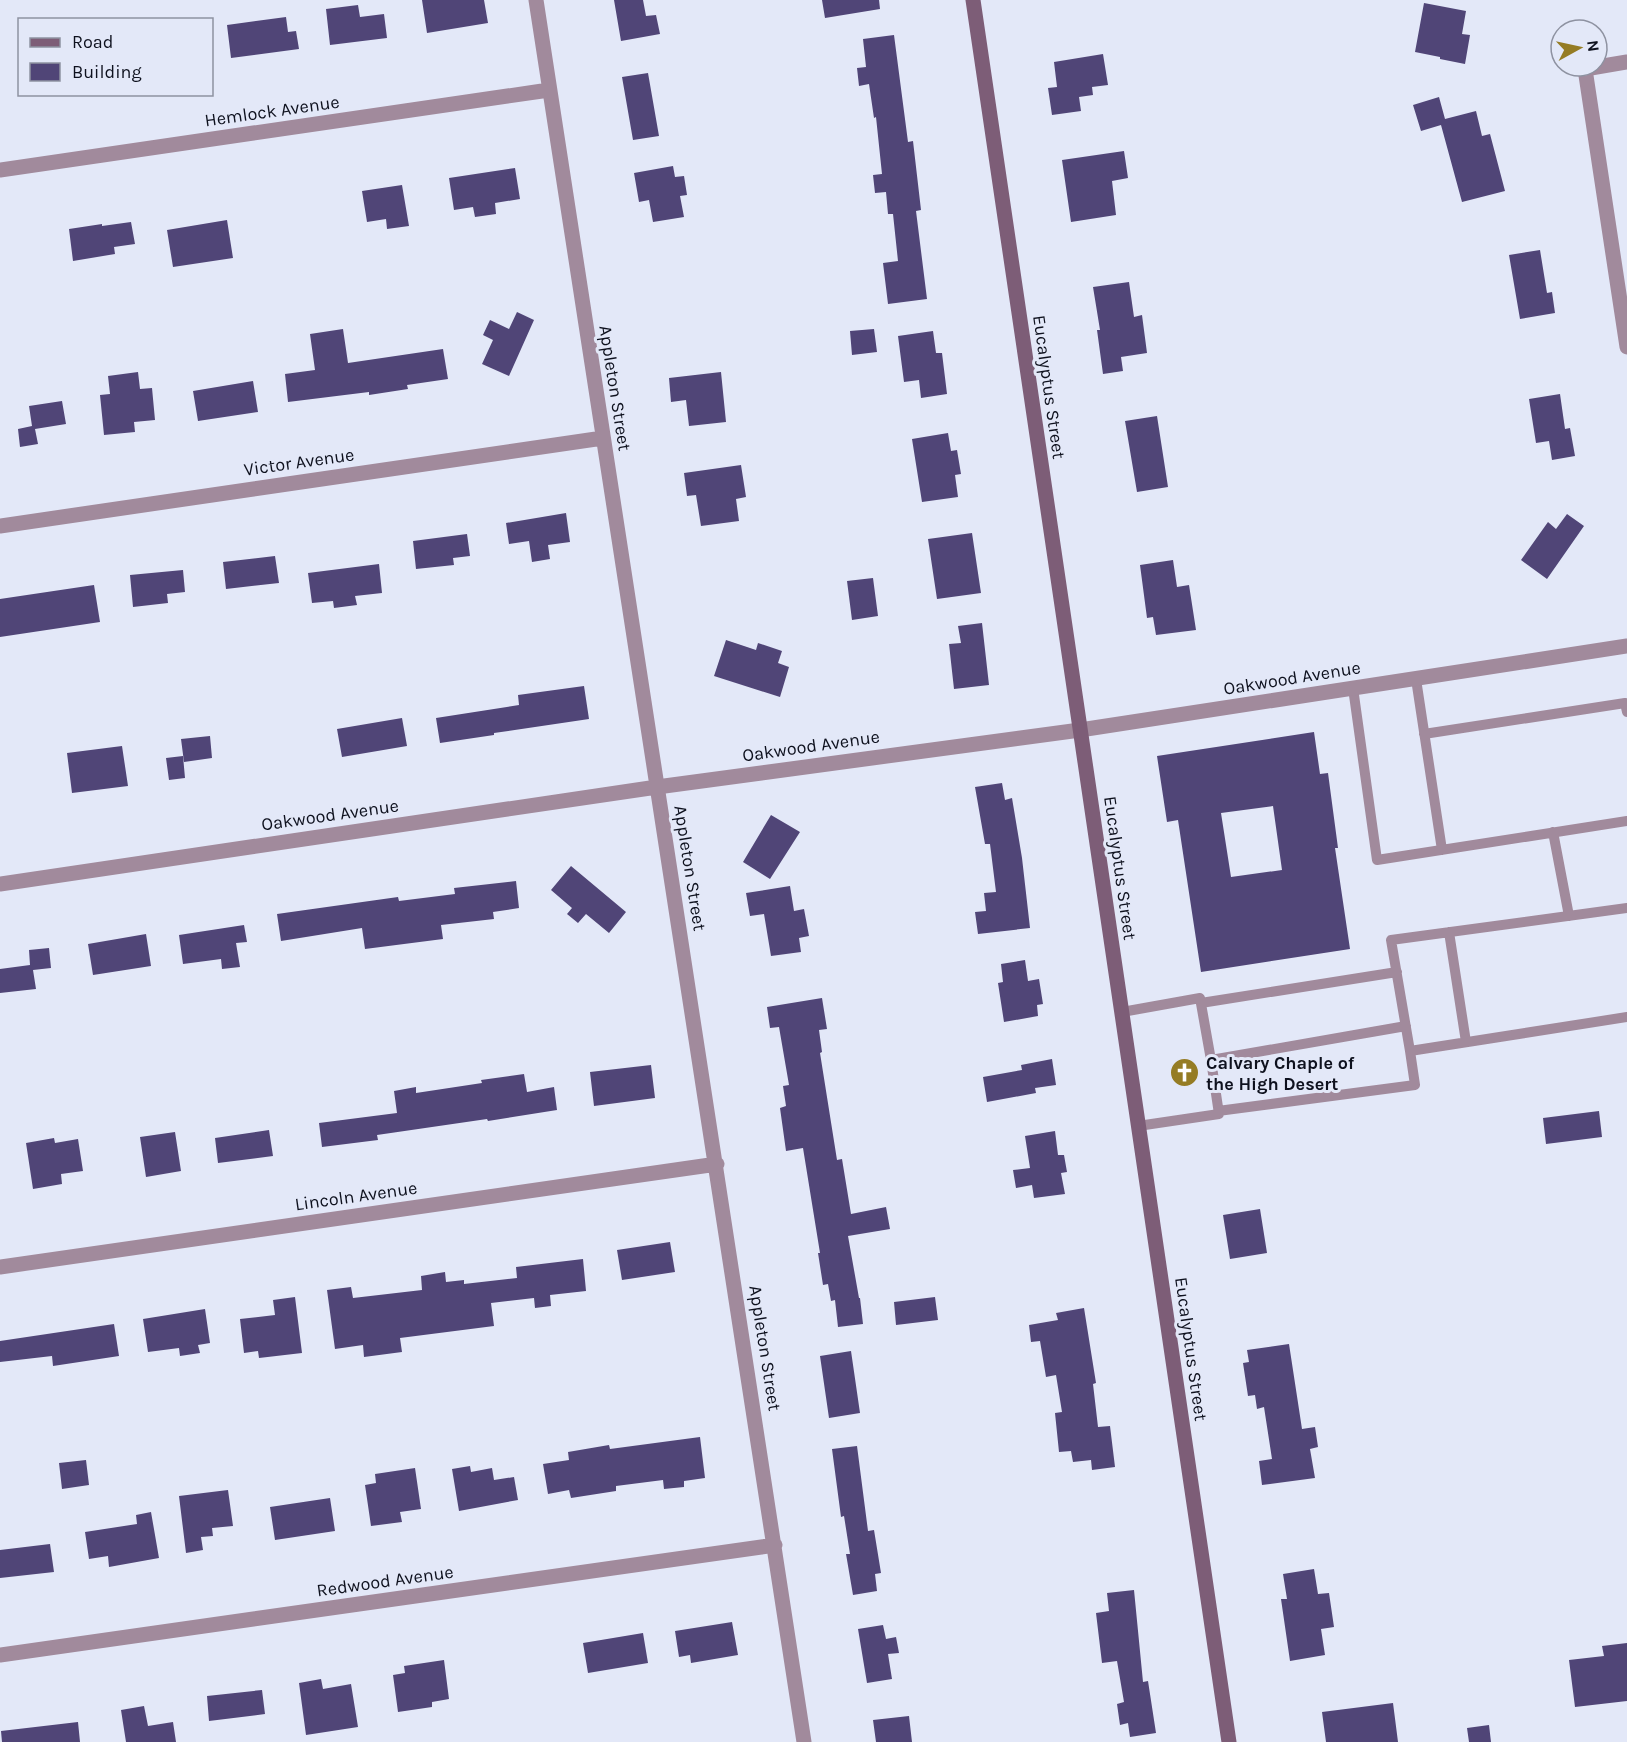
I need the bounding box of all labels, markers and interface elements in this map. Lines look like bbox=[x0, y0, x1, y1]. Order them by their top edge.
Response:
legend bbox=[18, 18, 213, 96]
north arrow bbox=[1549, 18, 1609, 78]
text: Road bbox=[72, 31, 113, 53]
text: N bbox=[1583, 39, 1604, 53]
text: Building bbox=[72, 61, 142, 83]
street label: Hemlock Avenue bbox=[203, 91, 341, 131]
street label: Eucalyptus Street bbox=[1028, 314, 1070, 461]
street label: Appleton Street bbox=[594, 324, 636, 453]
street label: Victor Avenue bbox=[242, 443, 356, 481]
street label: Oakwood Avenue bbox=[1222, 656, 1362, 700]
street label: Oakwood Avenue bbox=[741, 725, 881, 767]
street label: Oakwood Avenue bbox=[260, 794, 400, 836]
street label: Eucalyptus Street bbox=[1099, 795, 1141, 942]
street label: Appleton Street bbox=[669, 804, 711, 933]
place label: Calvary Chaple of the High Desert bbox=[1206, 1052, 1355, 1095]
church icon: Calvary Chaple of the High Desert bbox=[1169, 1057, 1201, 1089]
street label: Lincoln Avenue bbox=[293, 1177, 419, 1215]
street label: Eucalyptus Street bbox=[1170, 1276, 1212, 1423]
street label: Appleton Street bbox=[744, 1284, 786, 1413]
street label: Redwood Avenue bbox=[315, 1561, 455, 1601]

